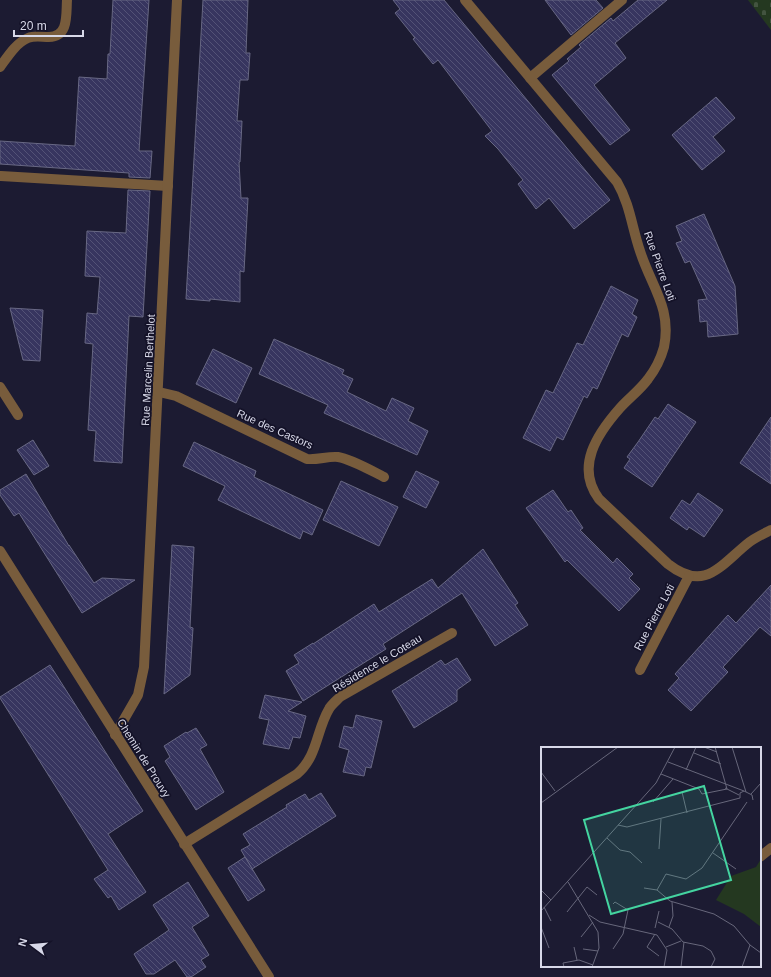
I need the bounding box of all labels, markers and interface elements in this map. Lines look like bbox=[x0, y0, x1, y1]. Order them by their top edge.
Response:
scale bar bbox=[14, 12, 83, 38]
text: 20 m bbox=[20, 19, 47, 33]
street label: Rue Pierre Loti bbox=[642, 229, 678, 303]
street label: Rue Marcelin Berthelot bbox=[139, 314, 157, 426]
street label: Rue des Castors bbox=[235, 407, 315, 451]
street label: Rue Pierre Loti bbox=[631, 582, 677, 652]
street label: Résidence le Coteau bbox=[330, 632, 424, 694]
street label: Chemin de Prouvy bbox=[115, 716, 173, 800]
inset map bbox=[541, 747, 761, 967]
north arrow bbox=[12, 925, 52, 965]
text: N bbox=[16, 937, 29, 948]

